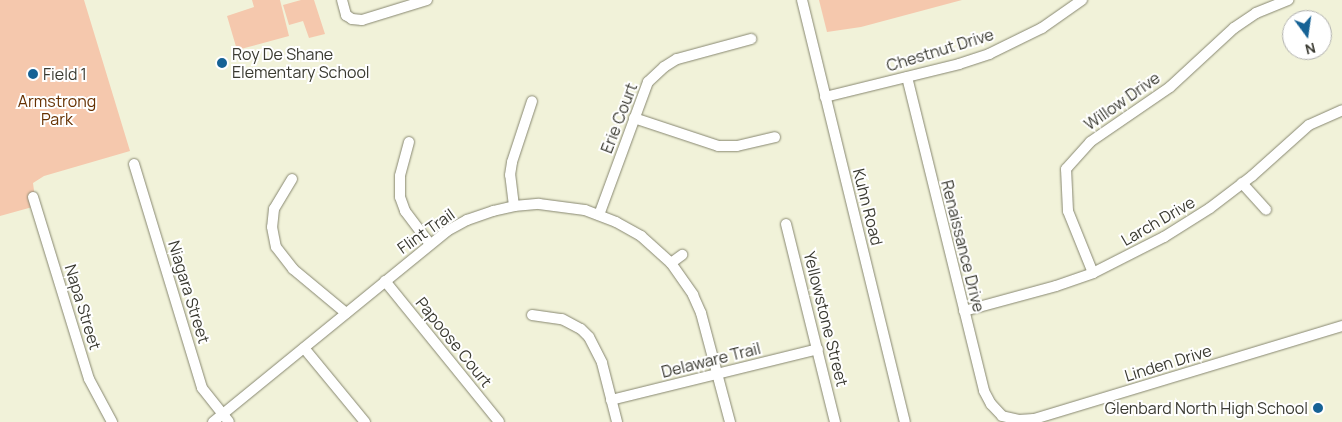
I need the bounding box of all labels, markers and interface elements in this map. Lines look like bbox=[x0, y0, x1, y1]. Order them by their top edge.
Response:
north arrow bbox=[1282, 10, 1332, 60]
street label: Chestnut Drive bbox=[884, 25, 996, 75]
text: N bbox=[1303, 39, 1318, 60]
place label: Roy De Shane Elementary School bbox=[232, 44, 370, 82]
marker: Roy De Shane Elementary School bbox=[216, 57, 228, 69]
place label: Field 1 bbox=[43, 64, 87, 84]
marker: Field 1 bbox=[27, 68, 39, 80]
street label: Willow Drive bbox=[1080, 68, 1164, 134]
street label: Erie Court bbox=[597, 80, 641, 156]
park label: Armstrong Park bbox=[18, 91, 96, 129]
street label: Kuhn Road bbox=[849, 167, 887, 247]
street label: Renaissance Drive bbox=[937, 178, 989, 314]
street label: Larch Drive bbox=[1118, 192, 1198, 250]
street label: Flint Trail bbox=[394, 204, 458, 258]
street label: Niagara Street bbox=[164, 238, 214, 346]
street label: Yellowstone Street bbox=[800, 249, 852, 389]
street label: Napa Street bbox=[61, 262, 105, 352]
street label: Papoose Court bbox=[412, 293, 496, 391]
street label: Delaware Trail bbox=[659, 338, 763, 382]
street label: Linden Drive bbox=[1122, 341, 1214, 385]
place label: Glenbard North High School bbox=[1105, 398, 1308, 418]
marker: Glenbard North High School bbox=[1312, 402, 1324, 414]

